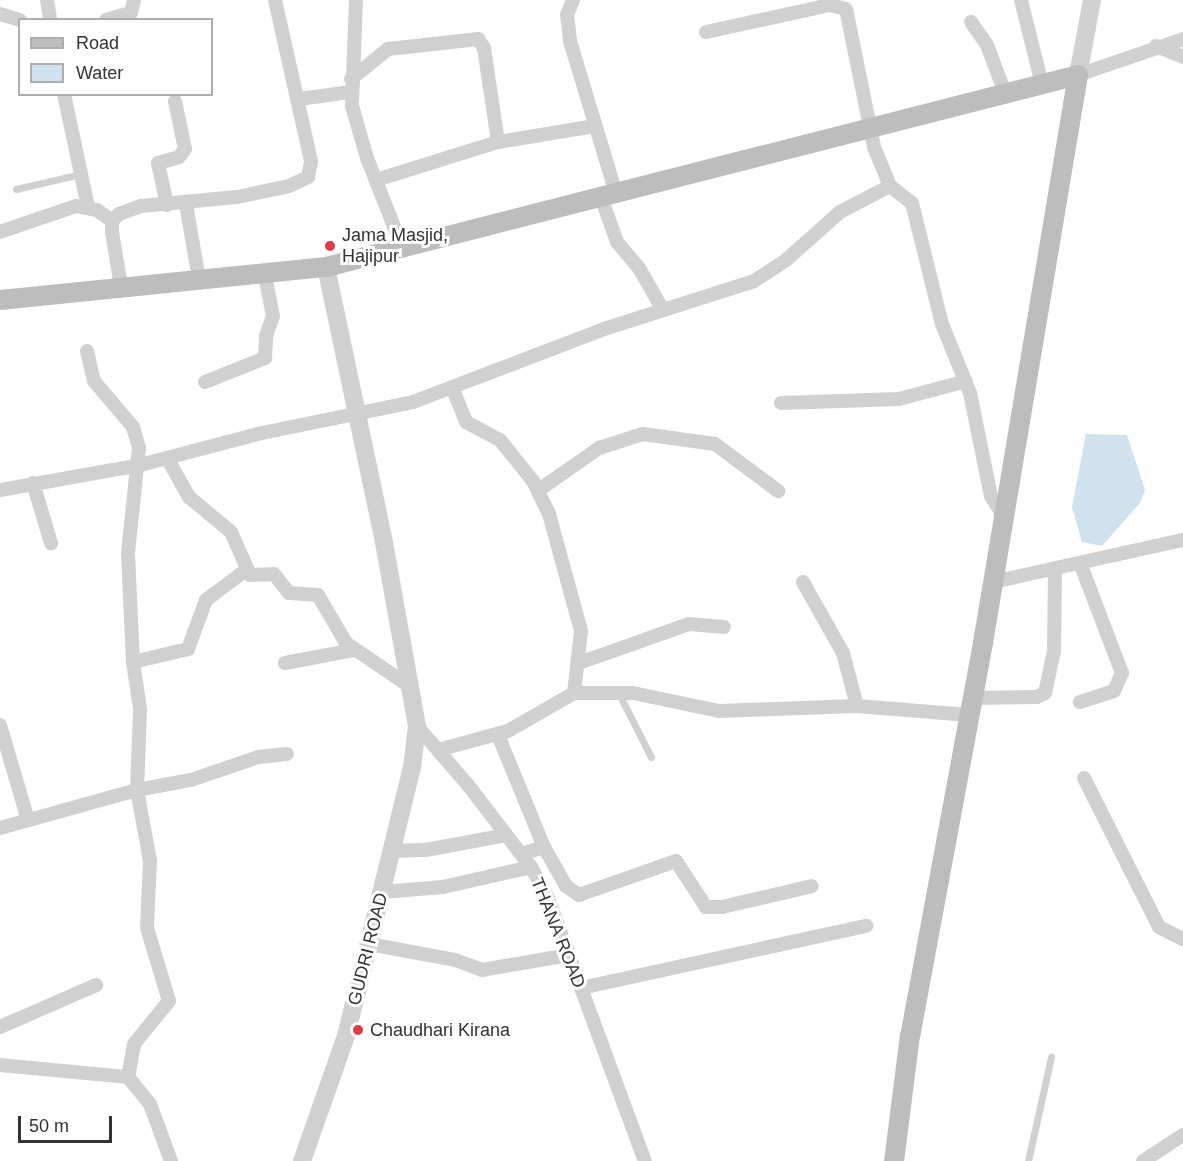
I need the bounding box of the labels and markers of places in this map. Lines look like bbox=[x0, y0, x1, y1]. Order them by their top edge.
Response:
place label: Jama Masjid, Hajipur bbox=[342, 225, 448, 268]
marker: Jama Masjid, Hajipur bbox=[323, 239, 337, 253]
place label: Chaudhari Kirana bbox=[370, 1019, 510, 1041]
marker: Chaudhari Kirana bbox=[351, 1023, 365, 1037]

